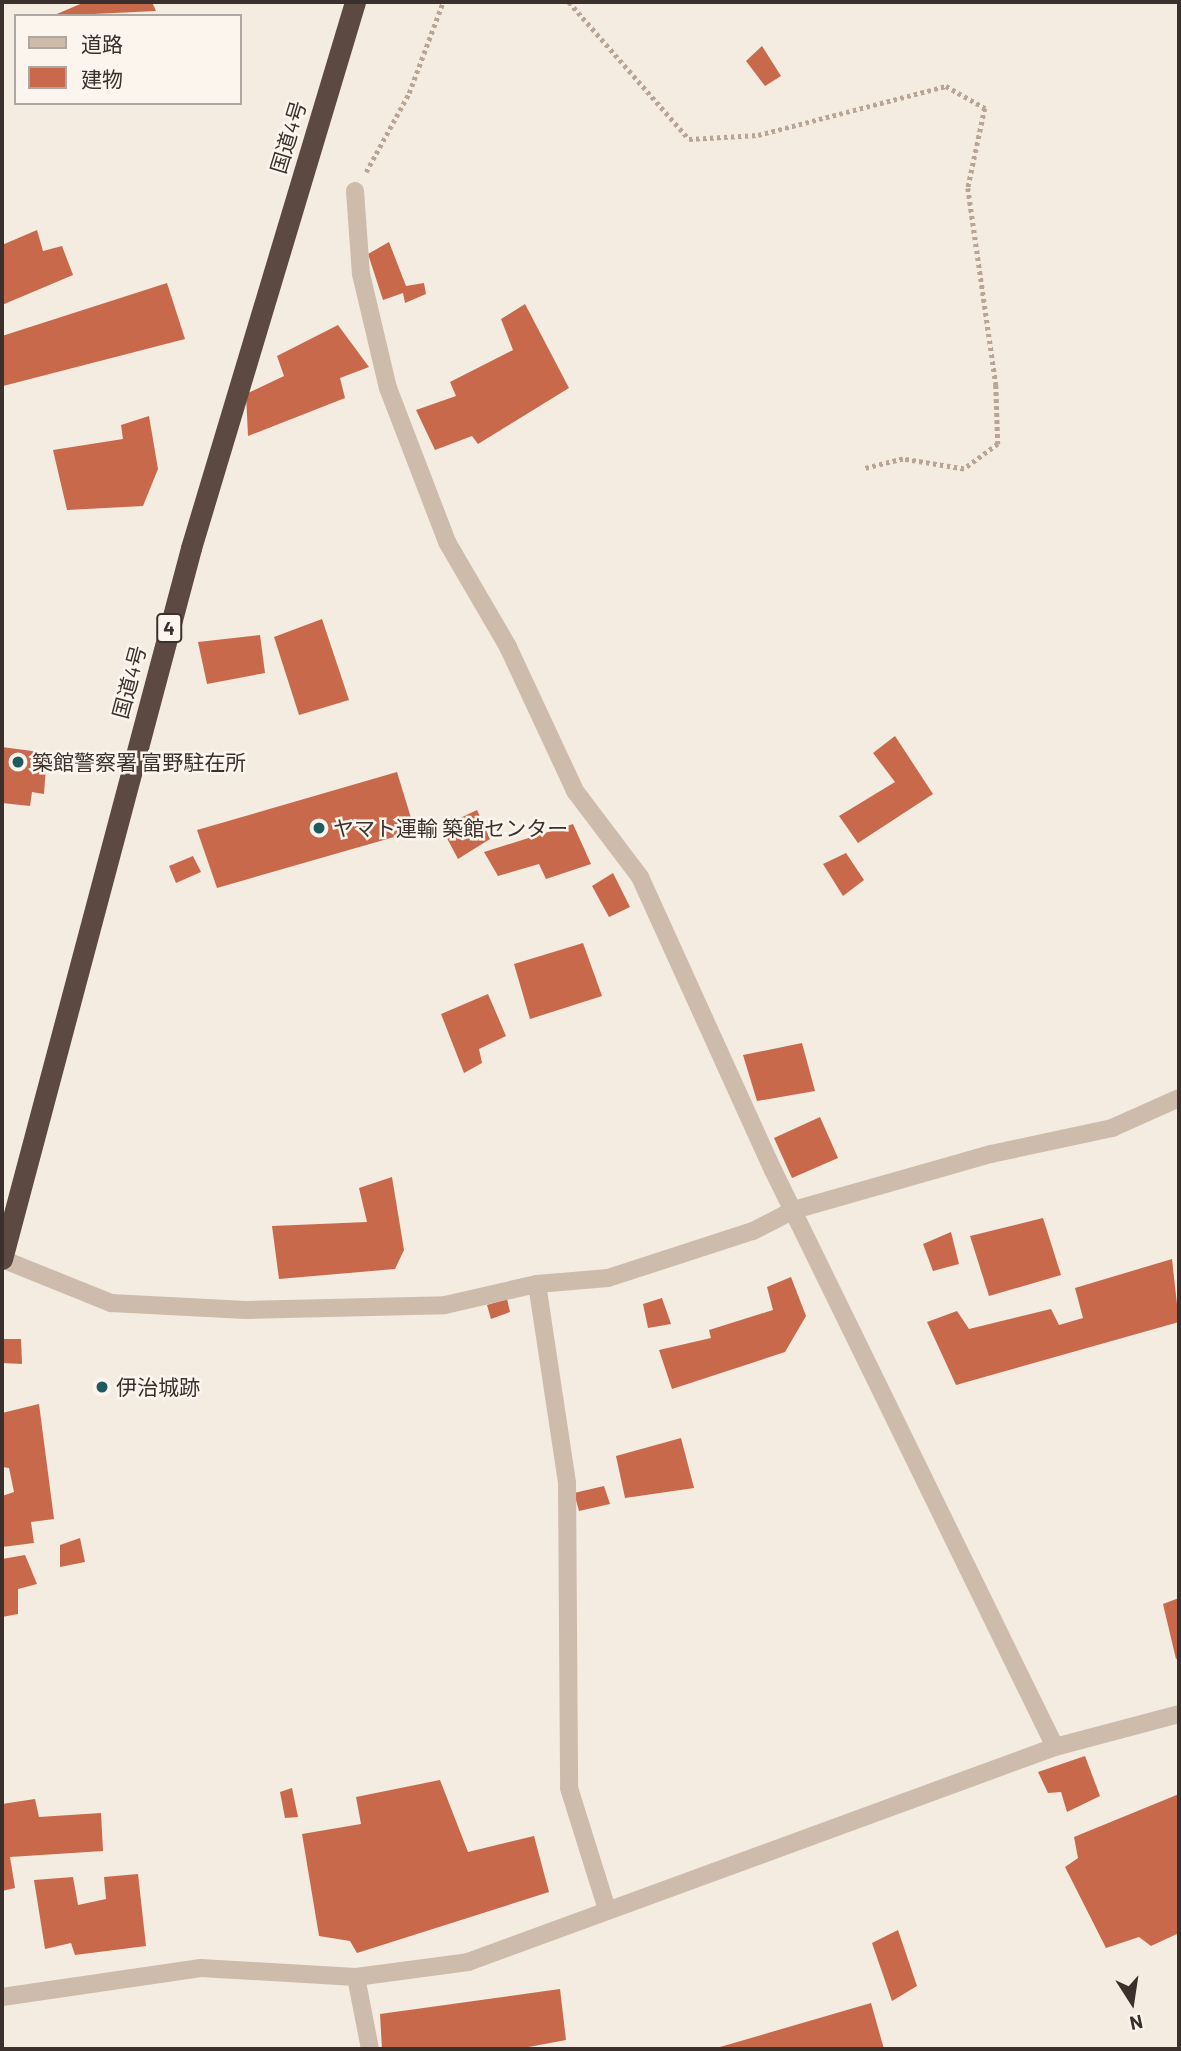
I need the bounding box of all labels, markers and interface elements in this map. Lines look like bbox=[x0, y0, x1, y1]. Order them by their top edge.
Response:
legend bbox=[14, 14, 242, 105]
text: 道路 bbox=[81, 31, 123, 56]
text: 建物 bbox=[81, 66, 123, 91]
street label: 国道4号 bbox=[265, 98, 311, 176]
road number: 4 bbox=[155, 612, 183, 643]
street label: 国道4号 bbox=[107, 643, 151, 721]
place label: 築館警察署 富野駐在所 bbox=[32, 749, 246, 775]
marker: 築館警察署 富野駐在所 bbox=[10, 754, 26, 770]
place label: ヤマト運輸 築館センター bbox=[333, 815, 568, 841]
marker: ヤマト運輸 築館センター bbox=[311, 820, 327, 836]
place label: 伊治城跡 bbox=[116, 1374, 200, 1400]
marker: 伊治城跡 bbox=[94, 1379, 110, 1395]
north arrow bbox=[1097, 1967, 1167, 2037]
text: N bbox=[1128, 2010, 1145, 2036]

